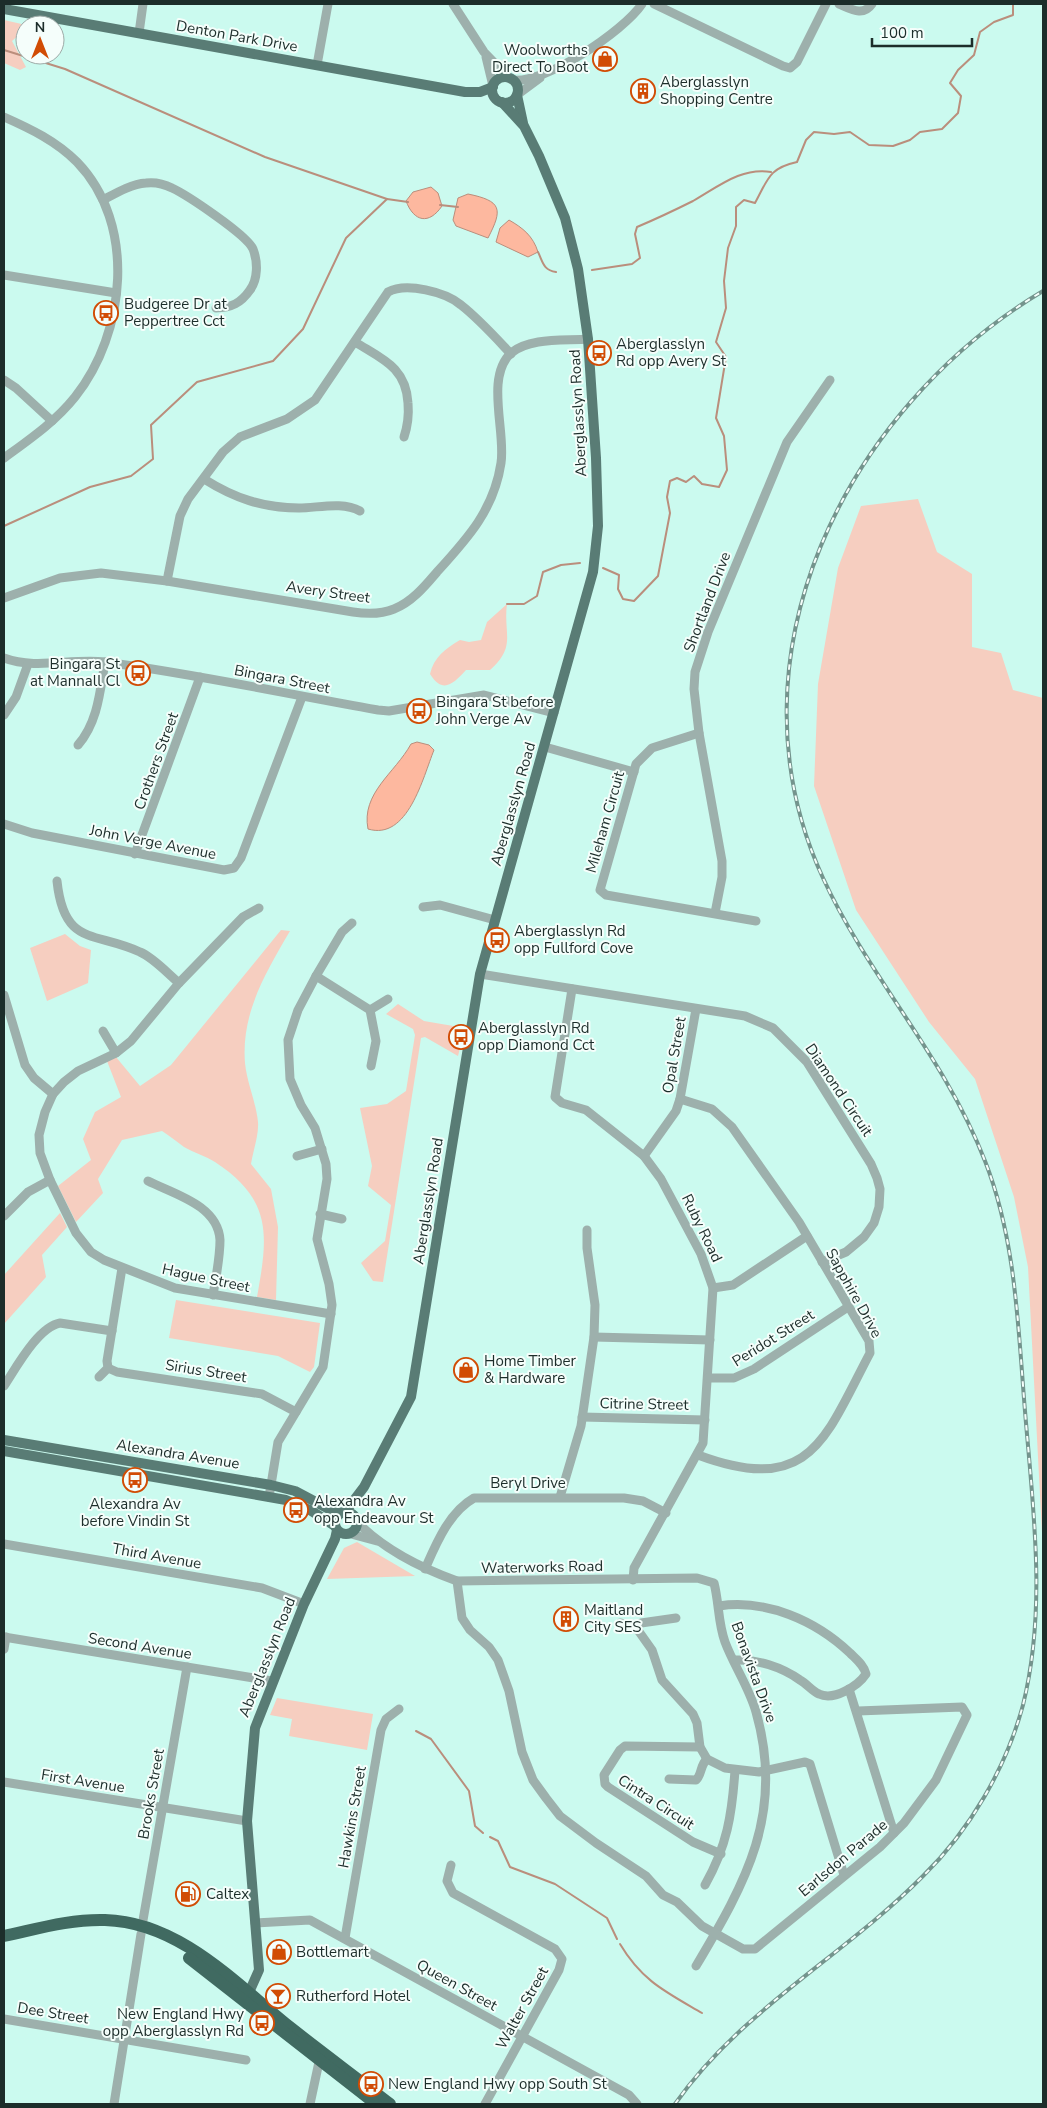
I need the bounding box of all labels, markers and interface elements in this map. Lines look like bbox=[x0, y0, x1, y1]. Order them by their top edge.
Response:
north arrow bbox=[15, 15, 65, 65]
street label: Denton Park Drive bbox=[175, 15, 299, 57]
scale bar bbox=[872, 15, 972, 47]
text: N bbox=[35, 18, 45, 37]
text: 100 m bbox=[880, 23, 924, 43]
place label: Woolworths Direct To Boot bbox=[492, 40, 589, 77]
shop icon: Woolworths Direct To Boot bbox=[592, 46, 618, 72]
place label: Aberglasslyn Shopping Centre bbox=[660, 72, 773, 109]
building icon: Aberglasslyn Shopping Centre bbox=[630, 78, 656, 104]
place label: Budgeree Dr at Peppertree Cct bbox=[124, 294, 227, 331]
bus stop icon: Budgeree Dr at Peppertree Cct bbox=[93, 300, 119, 326]
place label: Aberglasslyn Rd opp Avery St bbox=[616, 334, 727, 371]
bus stop icon: Aberglasslyn Rd opp Avery St bbox=[586, 340, 612, 366]
street label: Aberglasslyn Road bbox=[565, 349, 591, 477]
street label: Shortland Drive bbox=[679, 549, 735, 655]
street label: Avery Street bbox=[285, 576, 372, 608]
place label: Bingara St at Mannall Cl bbox=[30, 654, 121, 691]
bus stop icon: Bingara St at Mannall Cl bbox=[125, 660, 151, 686]
street label: Bingara Street bbox=[233, 660, 332, 698]
place label: Bingara St before John Verge Av bbox=[435, 692, 553, 729]
bus stop icon: Bingara St before John Verge Av bbox=[406, 698, 432, 724]
street label: Crothers Street bbox=[129, 709, 183, 813]
street label: Aberglasslyn Road bbox=[486, 740, 540, 868]
street label: Mileham Circuit bbox=[581, 768, 629, 875]
street label: John Verge Avenue bbox=[87, 820, 218, 864]
place label: Aberglasslyn Rd opp Fullford Cove bbox=[514, 921, 633, 958]
bus stop icon: Aberglasslyn Rd opp Fullford Cove bbox=[484, 927, 510, 953]
street label: Opal Street bbox=[657, 1014, 691, 1095]
place label: Aberglasslyn Rd opp Diamond Cct bbox=[478, 1018, 595, 1055]
bus stop icon: Aberglasslyn Rd opp Diamond Cct bbox=[448, 1024, 474, 1050]
street label: Diamond Circuit bbox=[801, 1040, 878, 1141]
street label: Aberglasslyn Road bbox=[408, 1136, 448, 1266]
street label: Ruby Road bbox=[677, 1191, 727, 1265]
street label: Sapphire Drive bbox=[821, 1245, 887, 1341]
street label: Hague Street bbox=[160, 1259, 252, 1297]
street label: Peridot Street bbox=[728, 1304, 818, 1371]
place label: Home Timber & Hardware bbox=[484, 1351, 577, 1388]
street label: Sirius Street bbox=[164, 1355, 249, 1387]
shop icon: Home Timber & Hardware bbox=[453, 1357, 479, 1383]
street label: Citrine Street bbox=[599, 1393, 689, 1415]
street label: Alexandra Avenue bbox=[115, 1434, 241, 1474]
bus stop icon: Alexandra Av before Vindin St bbox=[122, 1467, 148, 1493]
street label: Beryl Drive bbox=[490, 1473, 566, 1493]
place label: Alexandra Av opp Endeavour St bbox=[314, 1491, 434, 1528]
place label: Alexandra Av before Vindin St bbox=[81, 1494, 190, 1531]
bus stop icon: Alexandra Av opp Endeavour St bbox=[283, 1497, 309, 1523]
street label: Third Avenue bbox=[111, 1538, 203, 1574]
street label: Waterworks Road bbox=[481, 1556, 603, 1578]
street label: Aberglasslyn Road bbox=[234, 1594, 300, 1720]
place label: Maitland City SES bbox=[584, 1600, 643, 1637]
building icon: Maitland City SES bbox=[553, 1606, 579, 1632]
street label: Bonavista Drive bbox=[727, 1619, 782, 1725]
street label: Second Avenue bbox=[87, 1628, 193, 1664]
street label: Brooks Street bbox=[133, 1746, 169, 1841]
street label: Hawkins Street bbox=[333, 1764, 371, 1870]
street label: First Avenue bbox=[40, 1765, 126, 1797]
street label: Cintra Circuit bbox=[614, 1770, 699, 1835]
street label: Earlsdon Parade bbox=[794, 1815, 892, 1901]
fuel station icon: Caltex bbox=[175, 1881, 201, 1907]
place label: Caltex bbox=[206, 1884, 249, 1904]
shop icon: Bottlemart bbox=[266, 1939, 292, 1965]
place label: Bottlemart bbox=[296, 1942, 370, 1962]
street label: Queen Street bbox=[413, 1955, 502, 2016]
street label: Walter Street bbox=[491, 1963, 553, 2053]
bar icon: Rutherford Hotel bbox=[265, 1983, 291, 2009]
place label: Rutherford Hotel bbox=[296, 1986, 411, 2006]
street label: Dee Street bbox=[16, 1998, 91, 2029]
place label: New England Hwy opp Aberglasslyn Rd bbox=[103, 2004, 244, 2041]
bus stop icon: New England Hwy opp Aberglasslyn Rd bbox=[249, 2010, 275, 2036]
bus stop icon: New England Hwy opp South St bbox=[358, 2071, 384, 2097]
place label: New England Hwy opp South St bbox=[388, 2074, 607, 2094]

